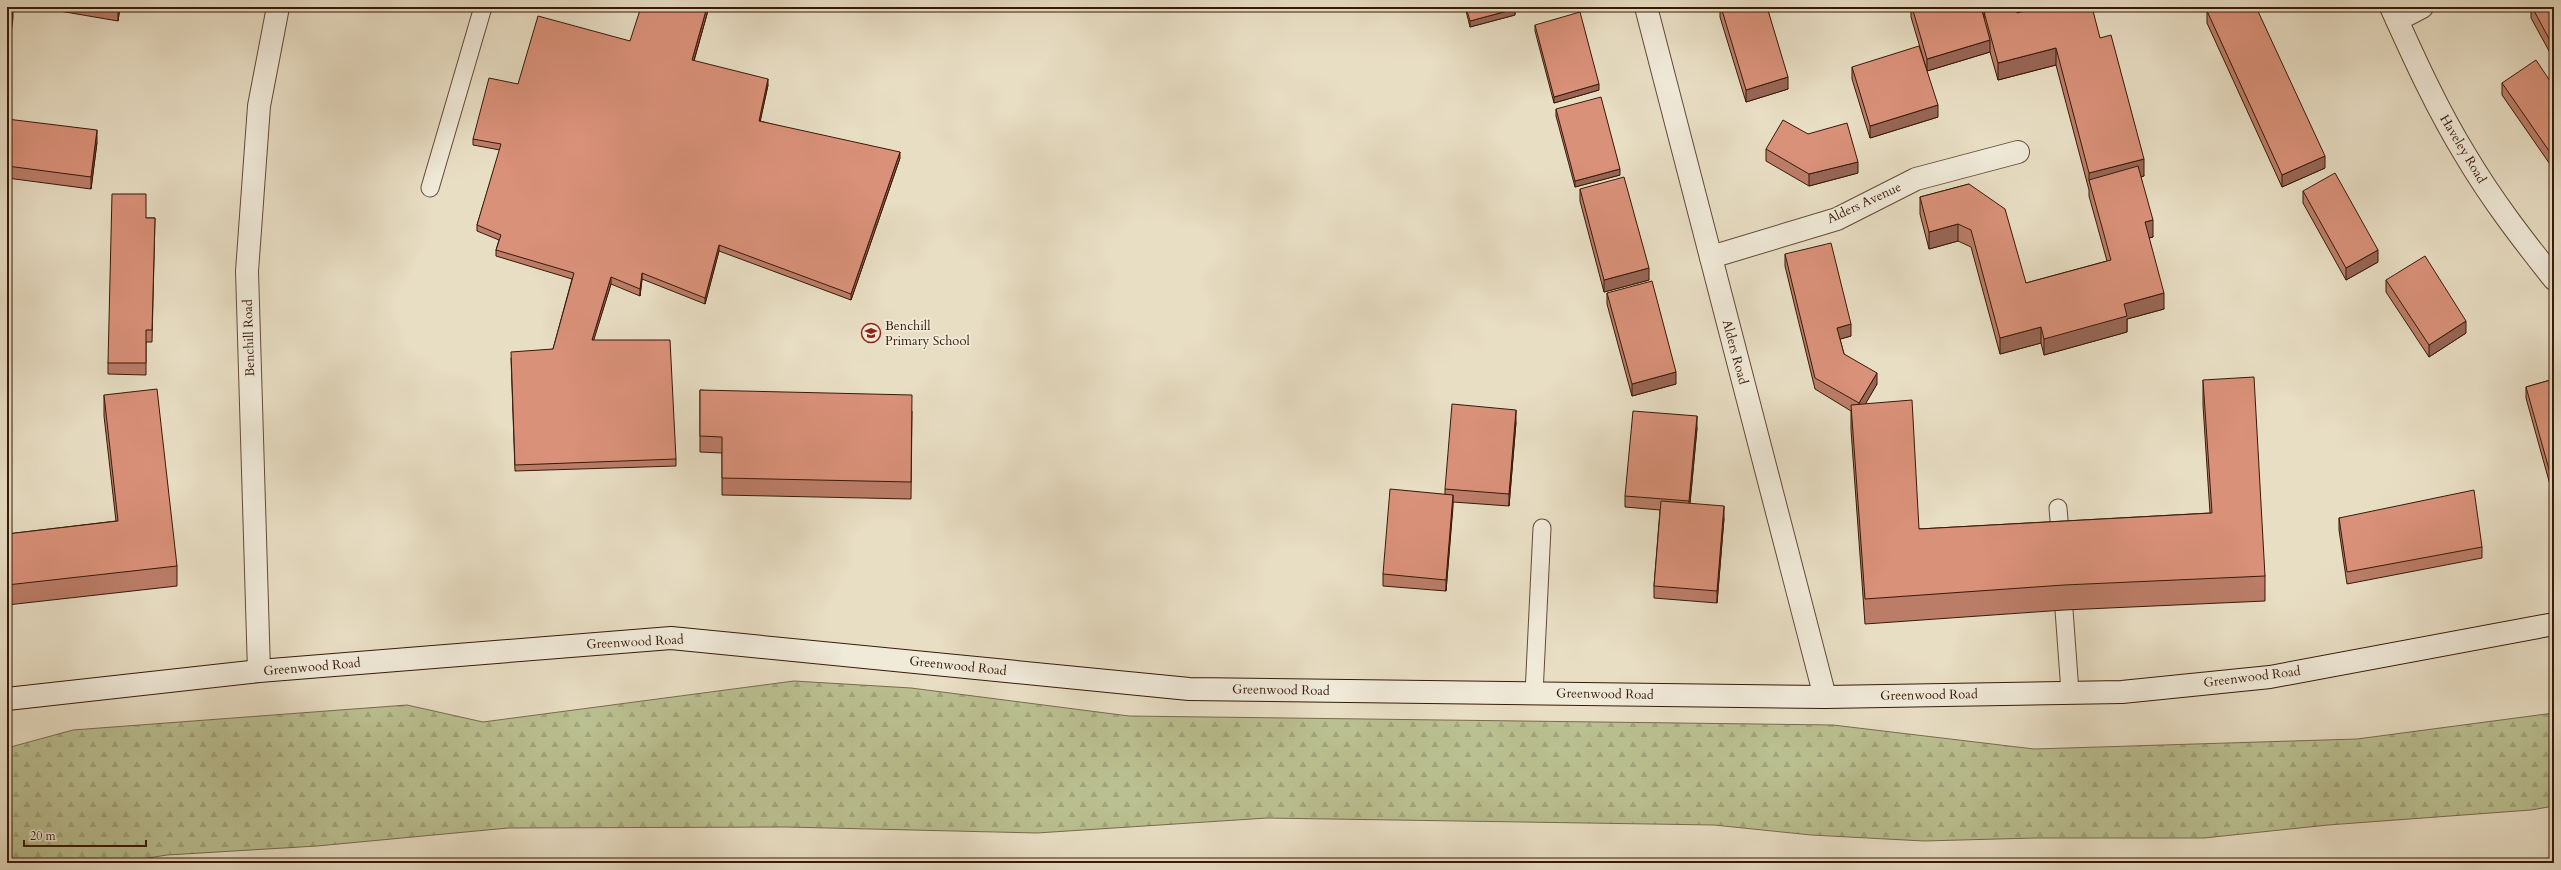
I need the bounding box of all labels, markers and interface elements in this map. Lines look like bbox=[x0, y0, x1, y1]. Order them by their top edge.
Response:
street label: Haveley Road bbox=[2435, 111, 2491, 187]
street label: Alders Avenue bbox=[1824, 178, 1904, 228]
street label: Benchill Road bbox=[239, 299, 259, 377]
place label: Benchill Primary School bbox=[885, 317, 970, 350]
street label: Alders Road bbox=[1718, 318, 1752, 387]
school or university icon: Benchill Primary School bbox=[860, 322, 882, 344]
street label: Greenwood Road bbox=[586, 630, 684, 654]
street label: Greenwood Road bbox=[908, 652, 1008, 680]
street label: Greenwood Road bbox=[263, 654, 362, 680]
street label: Greenwood Road bbox=[2202, 662, 2302, 692]
street label: Greenwood Road bbox=[1232, 680, 1330, 700]
street label: Greenwood Road bbox=[1556, 684, 1654, 704]
street label: Greenwood Road bbox=[1880, 685, 1978, 705]
scale bar bbox=[24, 822, 146, 848]
text: 20 m bbox=[30, 828, 57, 844]

